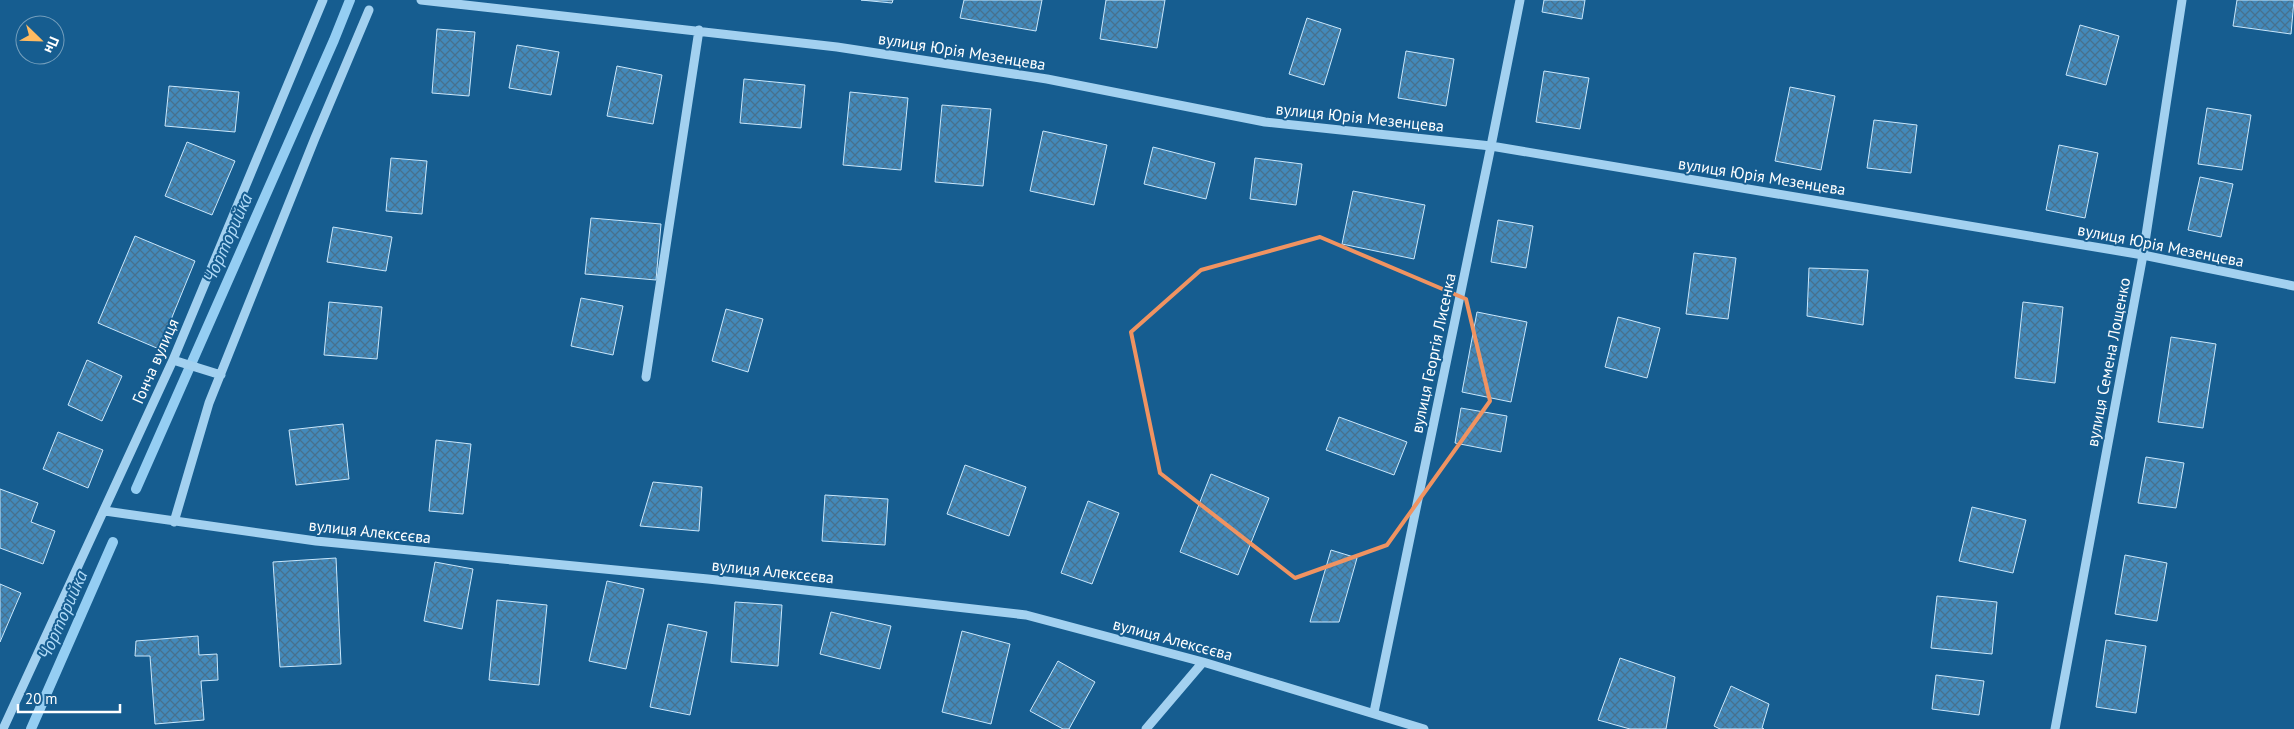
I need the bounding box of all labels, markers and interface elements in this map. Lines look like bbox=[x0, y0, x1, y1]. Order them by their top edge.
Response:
north arrow bbox=[15, 15, 65, 65]
street label: вулиця Юрія Мезенцева bbox=[877, 28, 1047, 74]
text: Пн bbox=[40, 34, 63, 56]
street label: вулиця Юрія Мезенцева bbox=[1275, 98, 1445, 136]
street label: вулиця Юрія Мезенцева bbox=[1677, 153, 1847, 199]
water label: Чорторийка bbox=[198, 189, 258, 286]
street label: вулиця Юрія Мезенцева bbox=[2076, 219, 2246, 271]
street label: вулиця Георгія Лисенка bbox=[1406, 271, 1460, 435]
street label: вулиця Семена Лощенко bbox=[2082, 276, 2134, 448]
street label: Гонча вулиця bbox=[127, 315, 183, 407]
street label: вулиця Алексєєва bbox=[308, 515, 432, 547]
street label: вулиця Алексєєва bbox=[711, 555, 835, 587]
water label: Чорторийка bbox=[33, 566, 93, 663]
street label: вулиця Алексєєва bbox=[1111, 613, 1235, 665]
scale bar bbox=[18, 682, 120, 714]
text: 20 m bbox=[25, 689, 58, 708]

